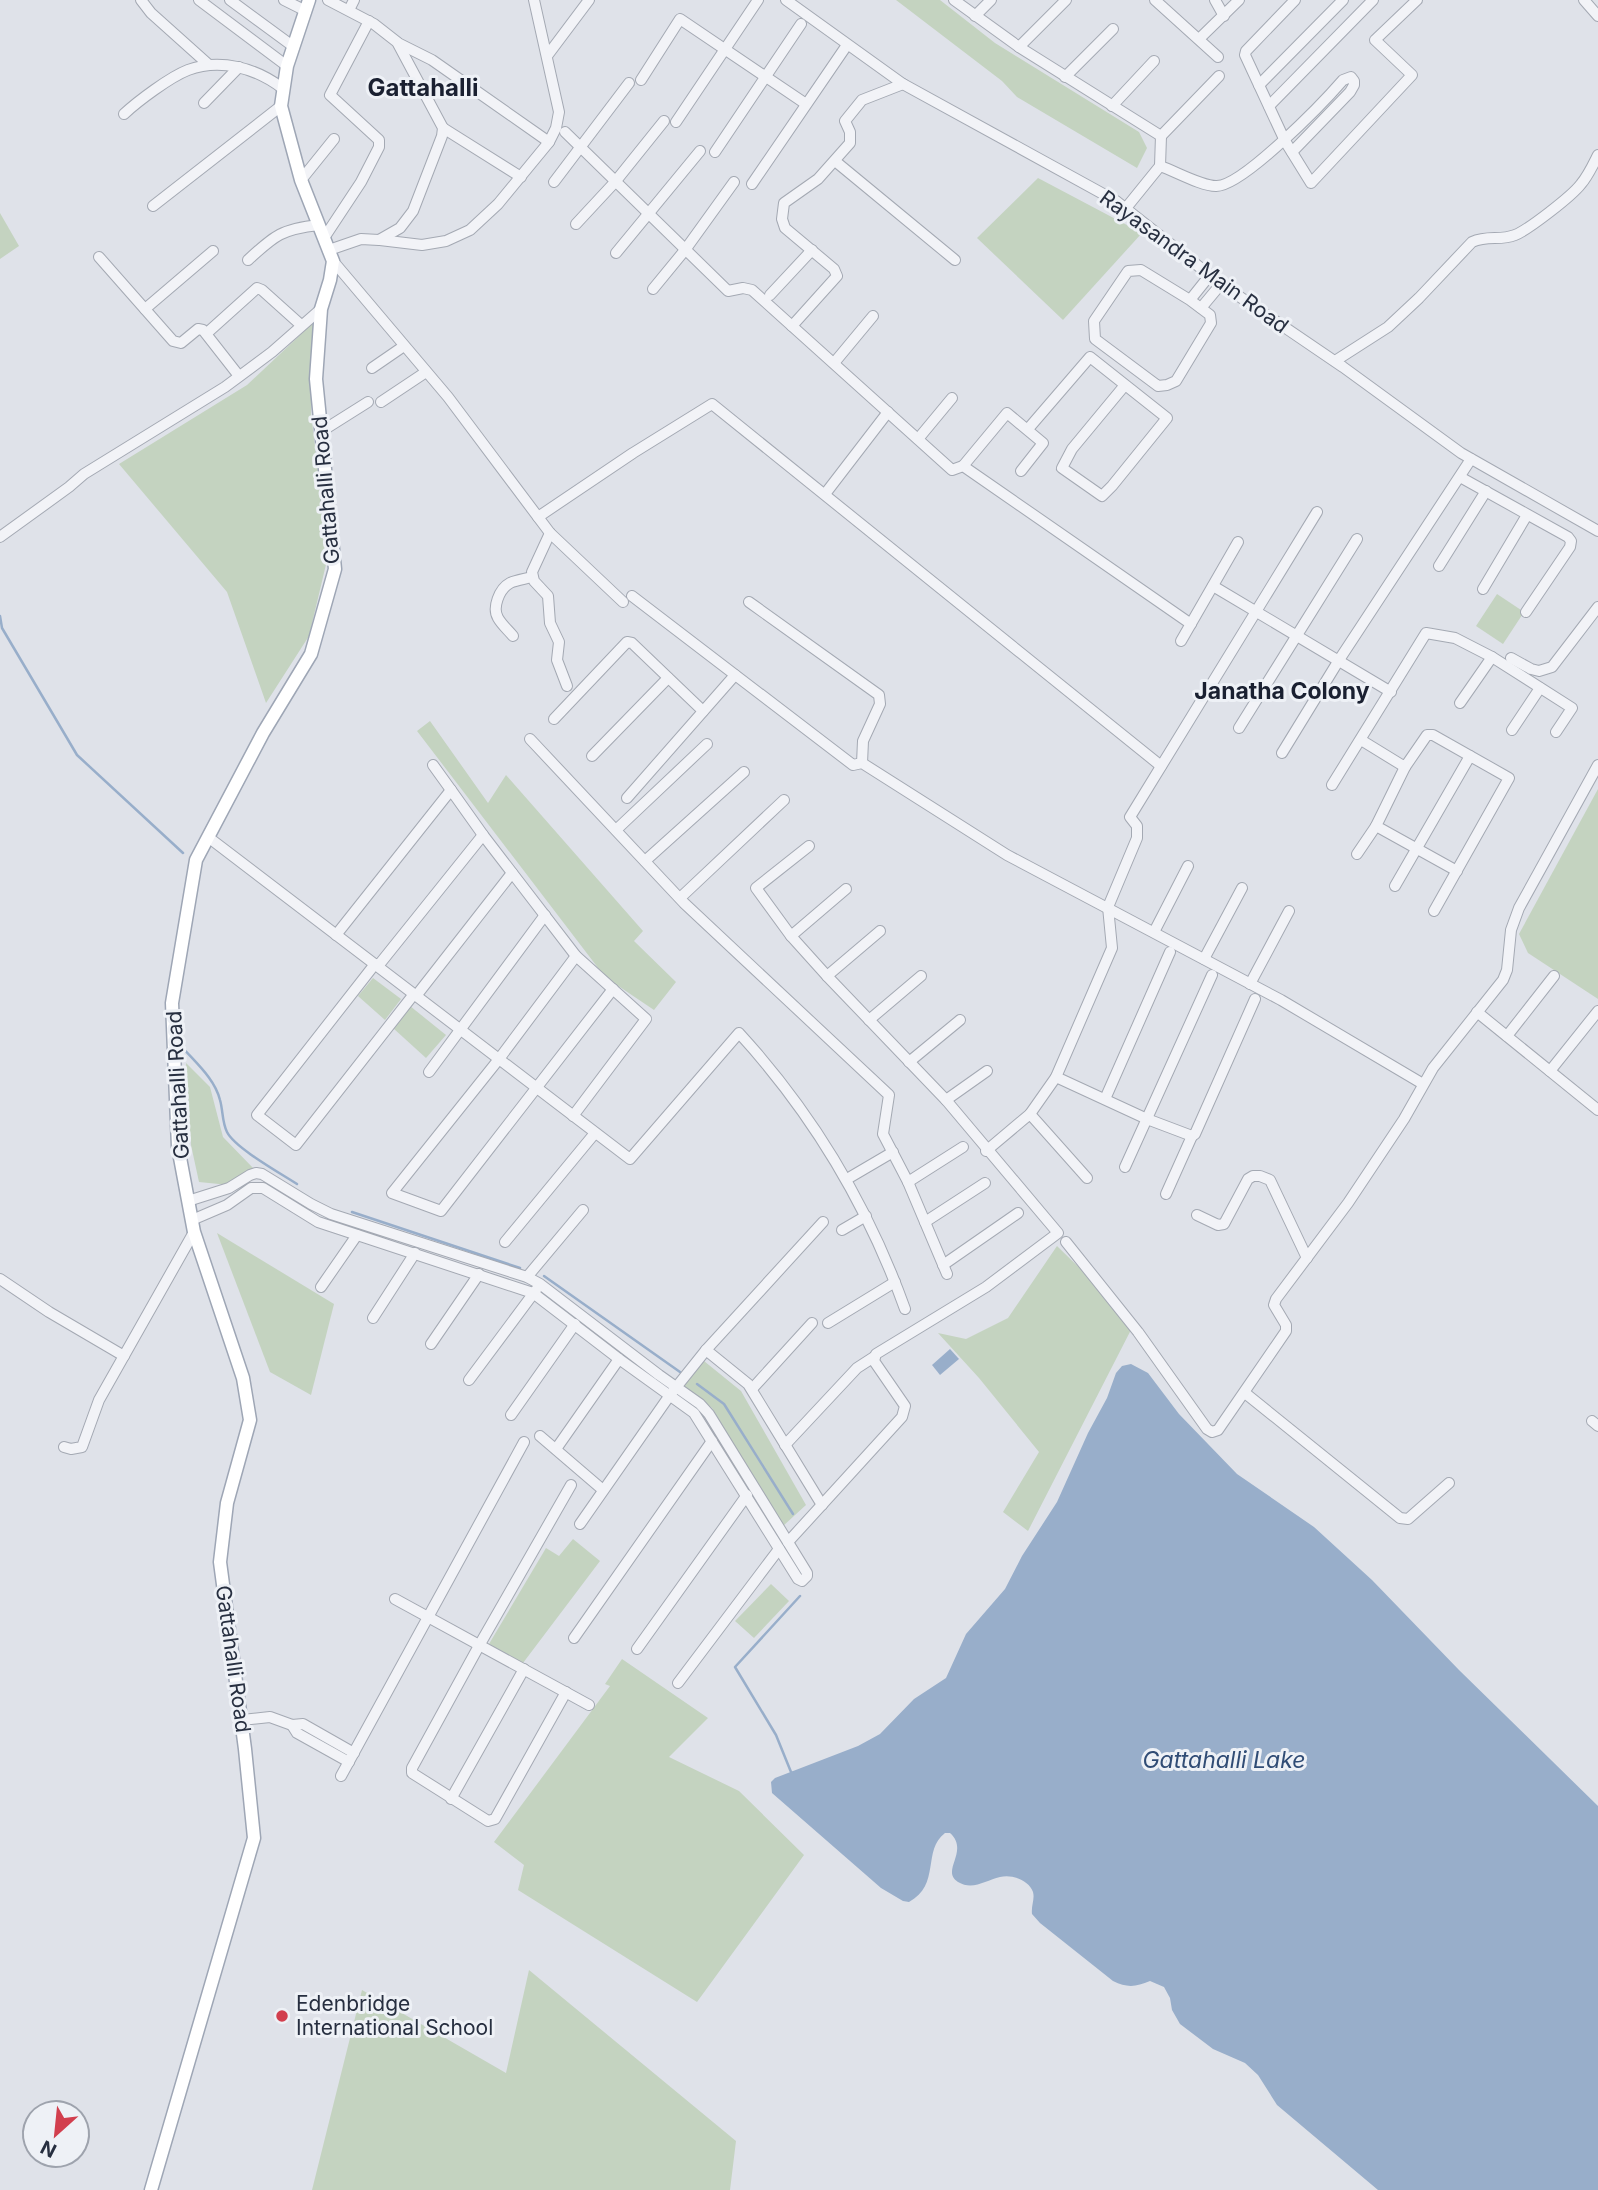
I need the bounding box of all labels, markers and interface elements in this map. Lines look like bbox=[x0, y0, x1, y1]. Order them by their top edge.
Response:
district label: Gattahalli bbox=[367, 73, 479, 102]
street label: Rayasandra Main Road bbox=[1095, 185, 1293, 338]
street label: Gattahalli Road bbox=[307, 415, 344, 565]
district label: Janatha Colony bbox=[1194, 677, 1370, 705]
street label: Gattahalli Road bbox=[161, 1010, 194, 1160]
street label: Gattahalli Road bbox=[211, 1584, 256, 1734]
water label: Gattahalli Lake bbox=[1142, 1746, 1306, 1774]
place label: Edenbridge International School bbox=[296, 1991, 493, 2040]
marker: Edenbridge International School bbox=[274, 2008, 290, 2024]
north arrow bbox=[21, 2099, 91, 2169]
text: N bbox=[37, 2135, 60, 2162]

